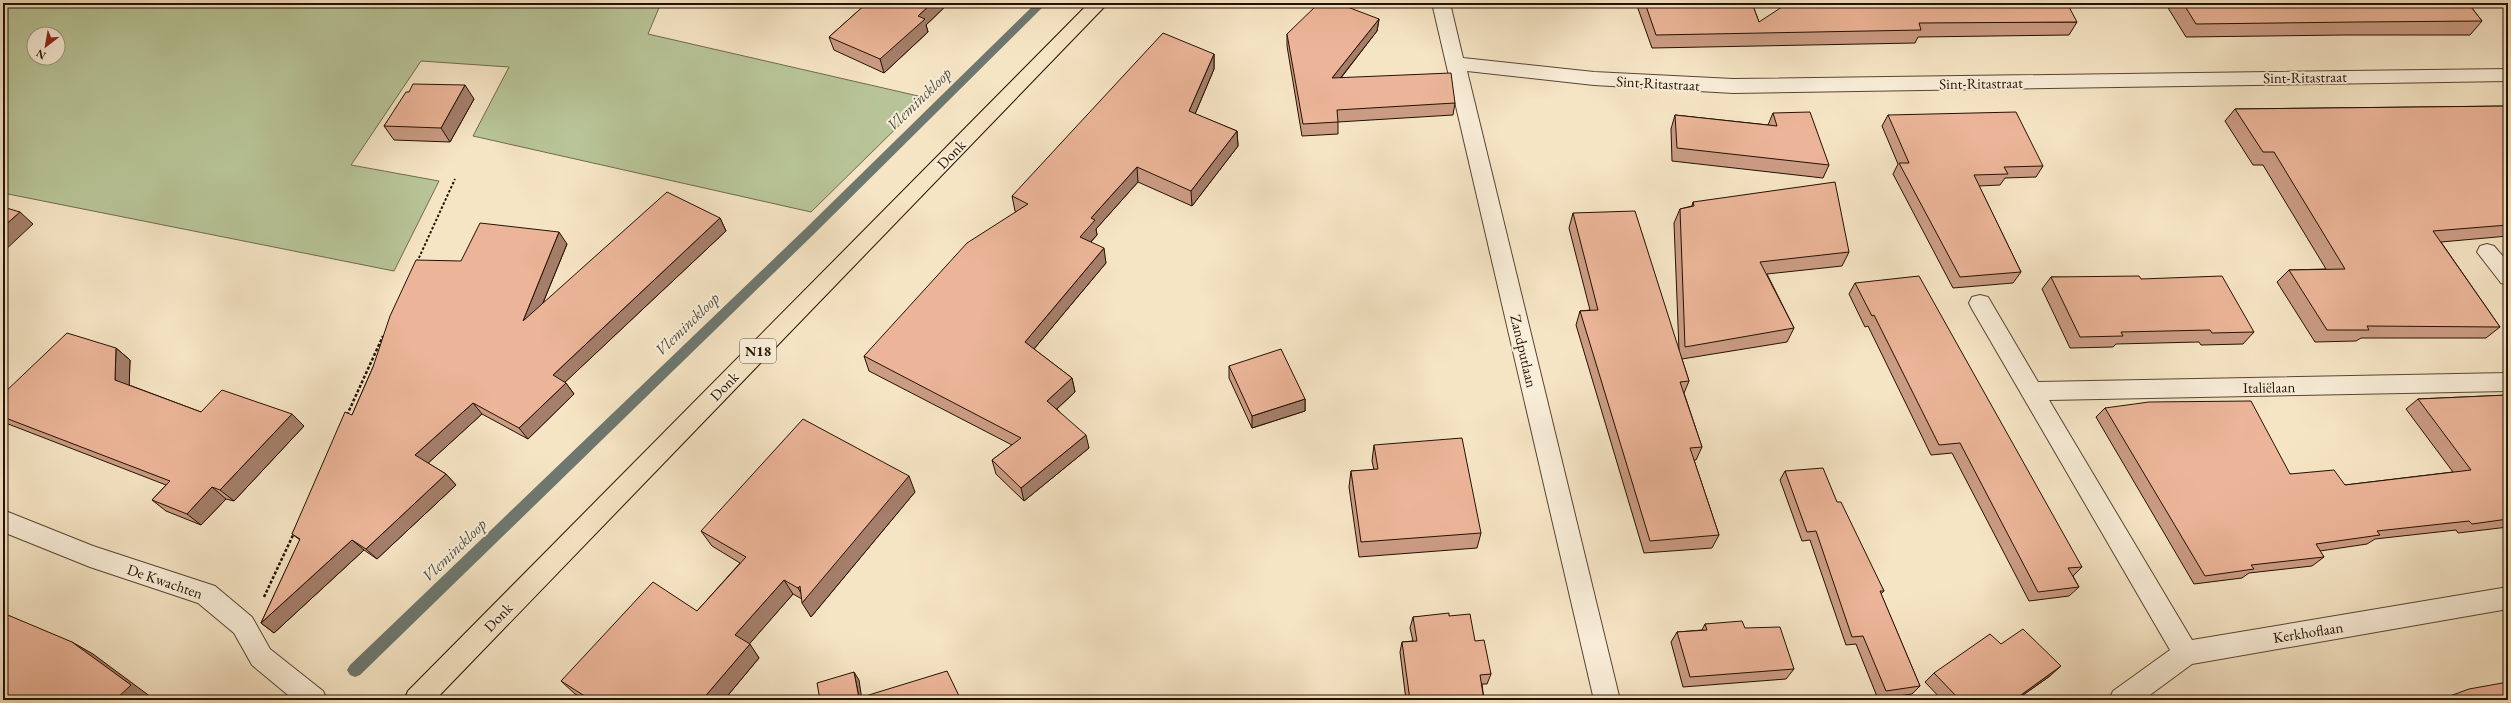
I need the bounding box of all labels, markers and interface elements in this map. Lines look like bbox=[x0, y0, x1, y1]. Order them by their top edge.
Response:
north arrow bbox=[26, 26, 66, 66]
text: N bbox=[33, 46, 48, 63]
water label: Vleminckloop bbox=[882, 63, 956, 135]
street label: Sint-Ritastraat bbox=[2263, 67, 2347, 87]
street label: Sint-Ritastraat bbox=[1616, 71, 1701, 95]
street label: Sint-Ritastraat bbox=[1939, 73, 2023, 93]
street label: Donk bbox=[932, 135, 970, 173]
water label: Vleminckloop bbox=[650, 288, 724, 360]
street label: Zandputlaan bbox=[1506, 313, 1542, 389]
road number: N18 bbox=[740, 339, 776, 363]
street label: Donk bbox=[705, 367, 743, 405]
street label: Italiëlaan bbox=[2243, 377, 2295, 397]
water label: Vleminckloop bbox=[417, 514, 491, 586]
street label: De Kwachten bbox=[125, 559, 205, 603]
street label: Donk bbox=[479, 598, 517, 636]
street label: Kerkhoflaan bbox=[2272, 617, 2344, 647]

